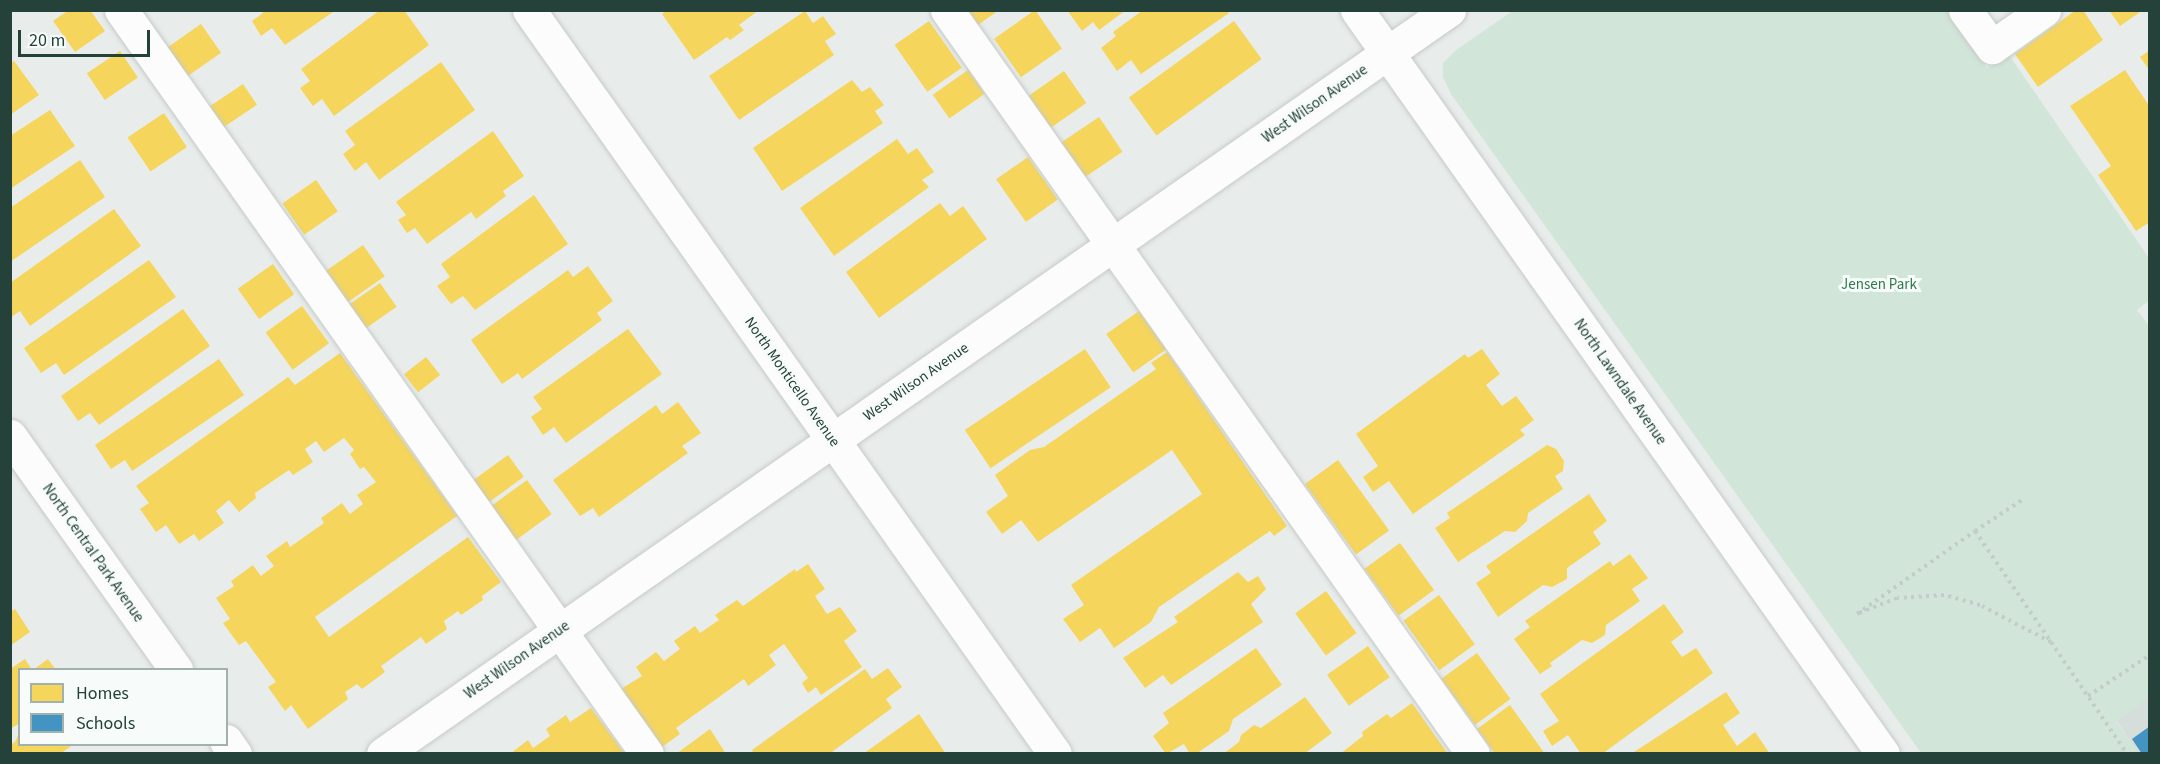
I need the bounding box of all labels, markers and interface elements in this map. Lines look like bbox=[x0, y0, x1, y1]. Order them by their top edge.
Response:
scale bar bbox=[21, 18, 153, 56]
text: 20 m bbox=[29, 28, 65, 53]
street label: West Wilson Avenue bbox=[1259, 61, 1371, 147]
park label: Jensen Park bbox=[1841, 276, 1917, 294]
street label: North Monticello Avenue bbox=[740, 314, 844, 450]
street label: North Lawndale Avenue bbox=[1570, 316, 1670, 448]
street label: West Wilson Avenue bbox=[860, 339, 972, 425]
street label: North Central Park Avenue bbox=[38, 480, 148, 626]
street label: West Wilson Avenue bbox=[461, 617, 573, 703]
legend bbox=[18, 668, 228, 746]
text: Homes bbox=[76, 681, 129, 706]
text: Schools bbox=[76, 711, 135, 736]

